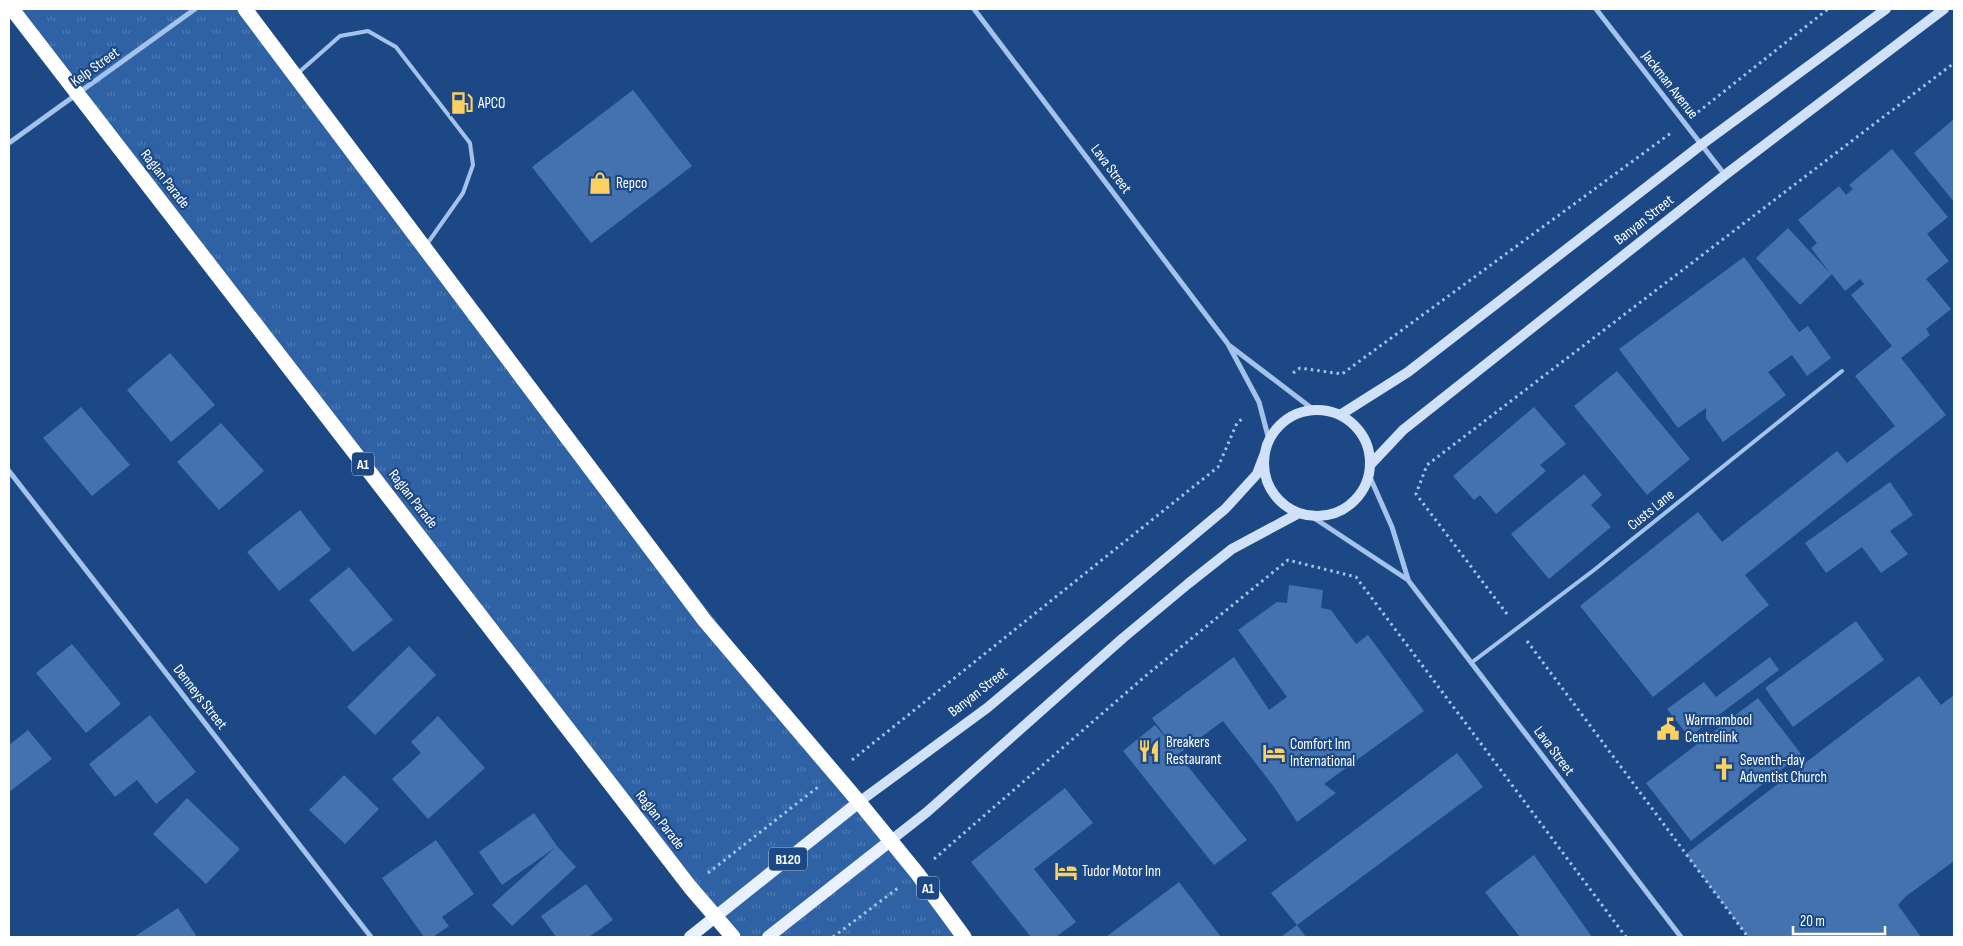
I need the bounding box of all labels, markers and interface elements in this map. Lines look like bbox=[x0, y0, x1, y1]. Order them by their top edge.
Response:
street label: Kelp Street bbox=[67, 43, 123, 91]
street label: Jackman Avenue bbox=[1637, 46, 1703, 123]
fuel station icon: APCO bbox=[449, 90, 475, 116]
place label: APCO bbox=[477, 94, 505, 113]
street label: Lava Street bbox=[1086, 141, 1136, 198]
street label: Raglan Parade bbox=[136, 146, 194, 212]
shop icon: Repco bbox=[587, 170, 613, 196]
place label: Repco bbox=[616, 174, 647, 193]
street label: Banyan Street bbox=[1610, 191, 1678, 249]
road number: A1 bbox=[352, 452, 374, 476]
street label: Raglan Parade bbox=[384, 466, 442, 532]
street label: Custs Lane bbox=[1624, 485, 1678, 535]
street label: Denneys Street bbox=[169, 661, 232, 734]
street label: Banyan Street bbox=[944, 663, 1012, 721]
place label: Warrnambool Centrelink bbox=[1685, 711, 1752, 747]
public building icon: Warrnambool Centrelink bbox=[1655, 716, 1681, 742]
street label: Lava Street bbox=[1529, 723, 1579, 780]
place label: Breakers Restaurant bbox=[1166, 733, 1222, 769]
place label: Comfort Inn International bbox=[1290, 735, 1355, 771]
restaurant icon: Breakers Restaurant bbox=[1136, 738, 1162, 764]
hotel icon: Comfort Inn International bbox=[1261, 740, 1287, 766]
place label: Seventh-day Adventist Church bbox=[1739, 751, 1827, 787]
church icon: Seventh-day Adventist Church bbox=[1711, 756, 1737, 782]
street label: Raglan Parade bbox=[631, 787, 689, 853]
road number: B120 bbox=[769, 848, 807, 871]
hotel icon: Tudor Motor Inn bbox=[1053, 858, 1079, 884]
place label: Tudor Motor Inn bbox=[1082, 862, 1161, 881]
road number: A1 bbox=[917, 876, 939, 900]
scale bar bbox=[1793, 904, 1886, 936]
text: 20 m bbox=[1800, 912, 1825, 931]

